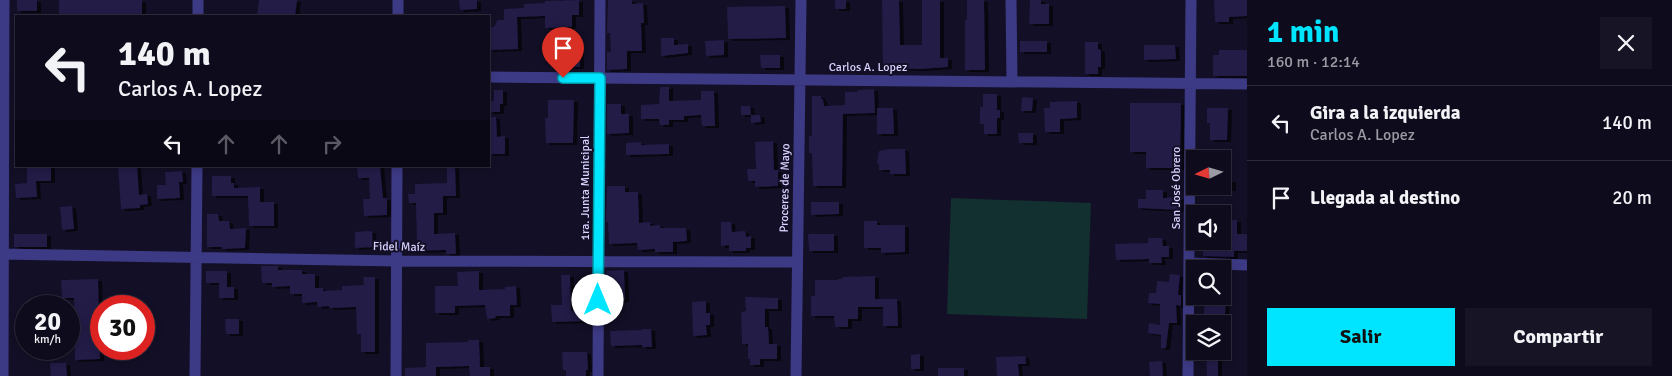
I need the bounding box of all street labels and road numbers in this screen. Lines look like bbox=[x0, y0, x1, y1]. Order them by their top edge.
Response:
street label: Carlos A. Lopez bbox=[829, 60, 907, 75]
street label: 1ra. Junta Municipal bbox=[578, 135, 593, 241]
street label: Proceres de Mayo bbox=[777, 143, 793, 233]
street label: San José Obrero bbox=[1169, 147, 1184, 229]
street label: Fidel Maíz bbox=[373, 239, 425, 255]

